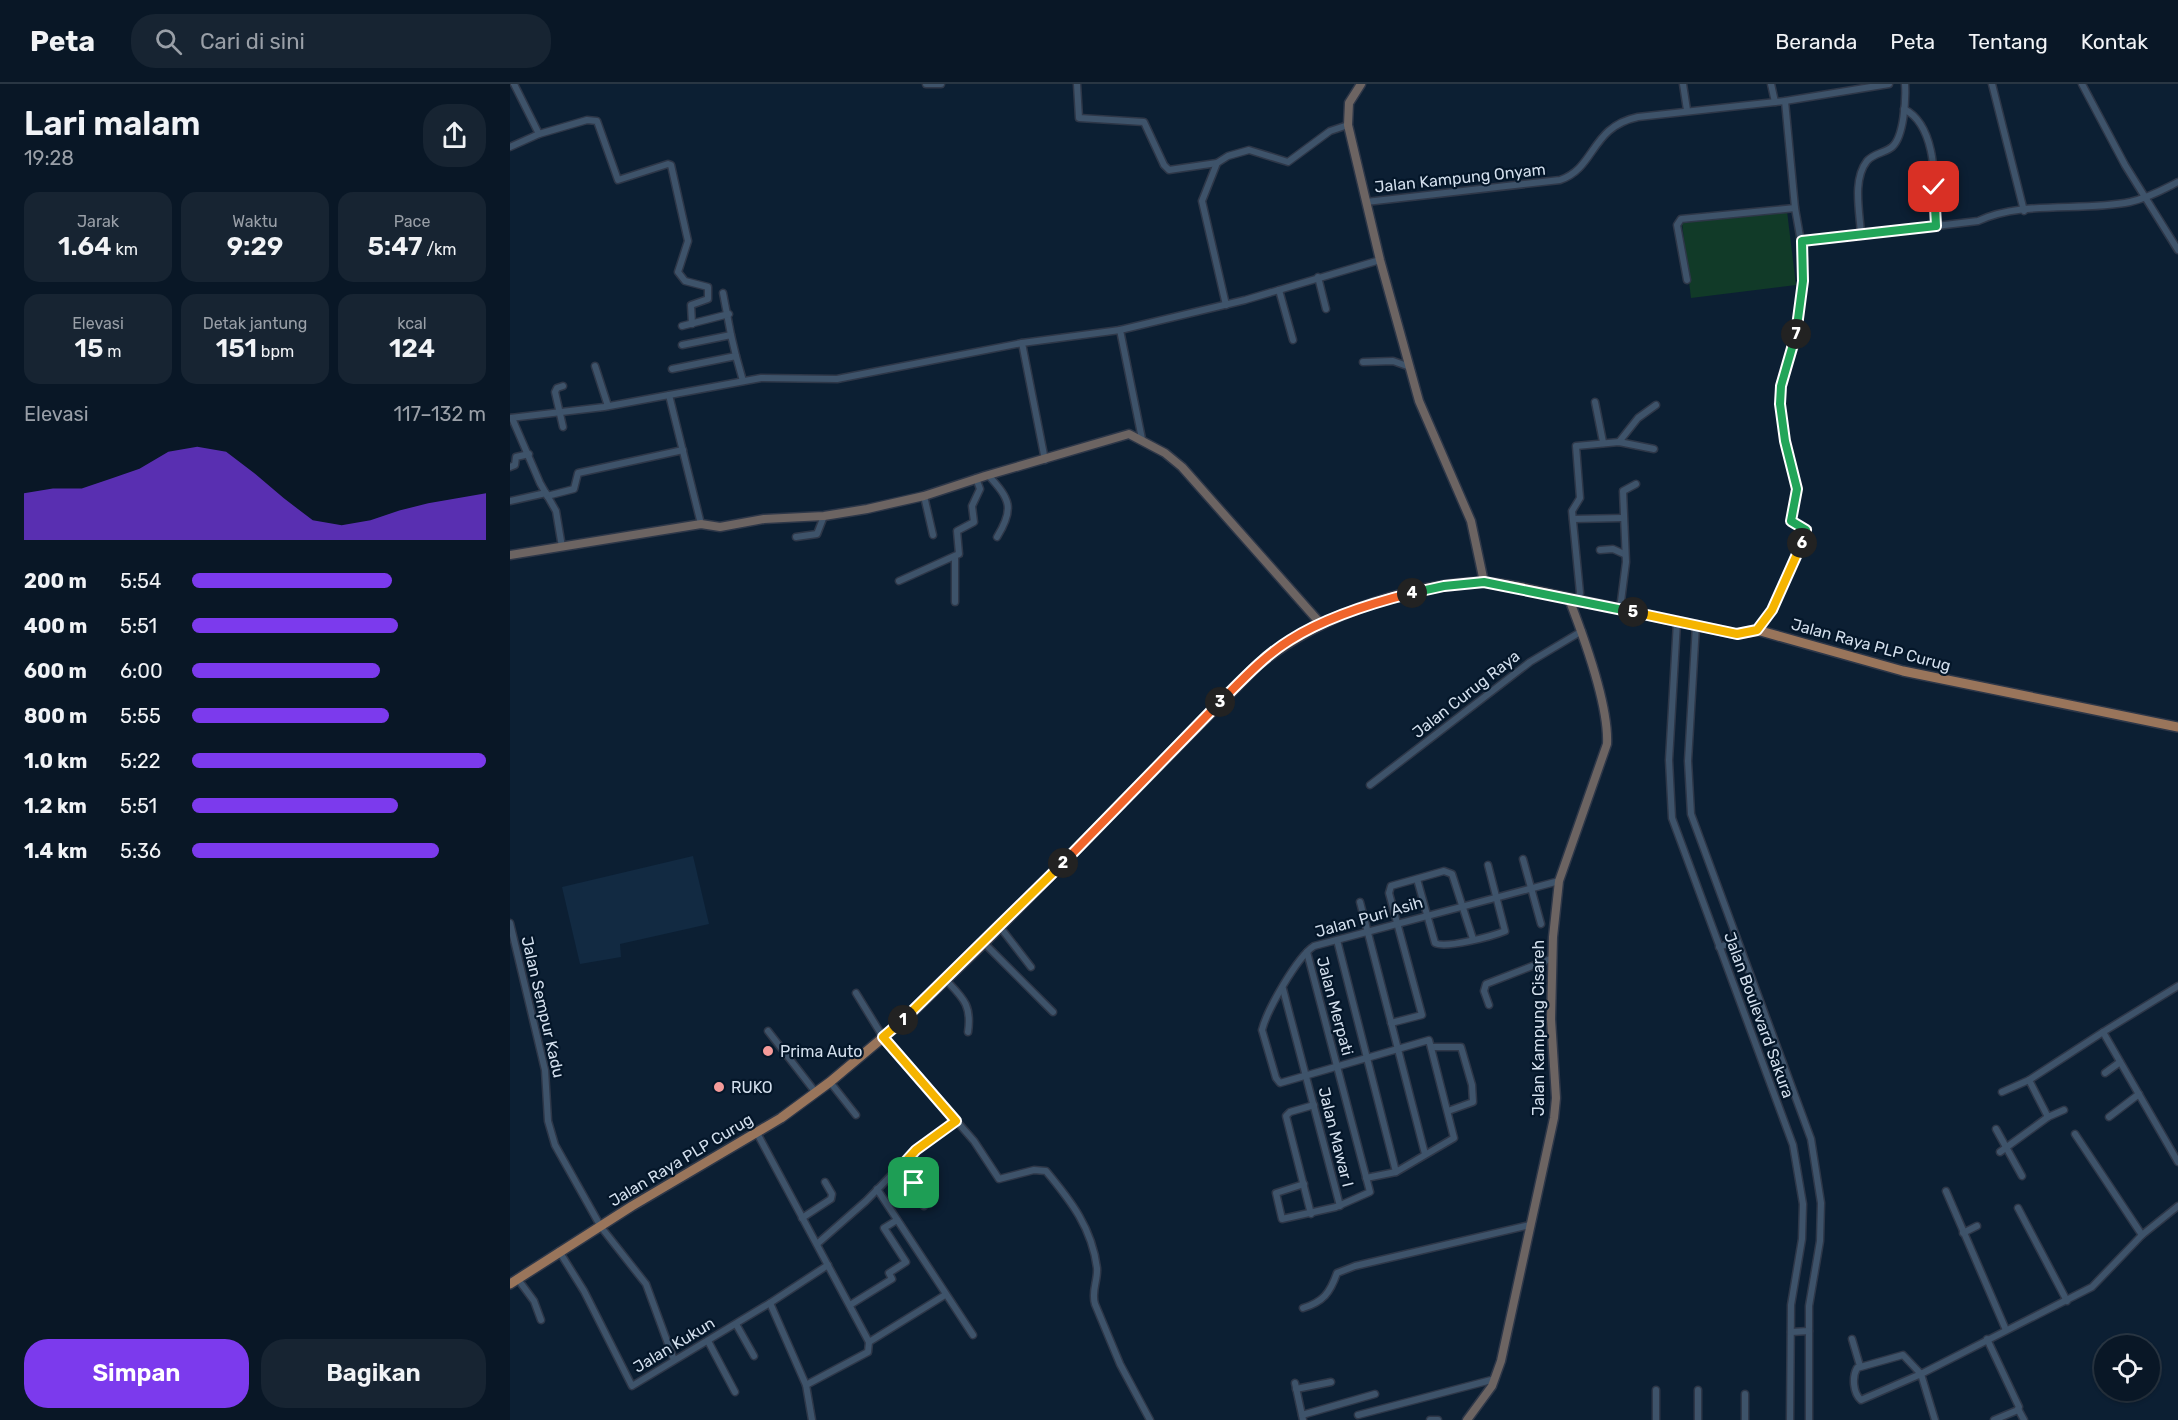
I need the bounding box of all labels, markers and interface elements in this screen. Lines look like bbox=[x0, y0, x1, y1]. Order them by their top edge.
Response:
search box bbox=[131, 14, 551, 68]
text: Peta bbox=[30, 25, 95, 58]
icon: search bbox=[152, 25, 185, 58]
text: Cari di sini bbox=[200, 28, 305, 55]
text: Beranda bbox=[1775, 29, 1857, 54]
text: Peta bbox=[1890, 29, 1935, 54]
text: Tentang bbox=[1968, 29, 2048, 54]
text: Kontak bbox=[2081, 29, 2148, 54]
text: Lari malam bbox=[24, 104, 201, 143]
button: share bbox=[423, 104, 486, 167]
text: 19:28 bbox=[24, 146, 74, 170]
street label: Jalan Kampung Onyam bbox=[1373, 160, 1547, 196]
pin bbox=[1908, 161, 1959, 212]
icon: check bbox=[1917, 170, 1950, 203]
text: Jarak bbox=[77, 212, 119, 231]
text: Waktu bbox=[232, 212, 278, 231]
text: Pace bbox=[394, 212, 430, 231]
text: 1.64 bbox=[58, 231, 111, 262]
text: 9:29 bbox=[227, 231, 283, 262]
text: 5:47 bbox=[367, 231, 422, 262]
text: km bbox=[111, 240, 138, 259]
text: /km bbox=[422, 240, 457, 259]
text: Elevasi bbox=[72, 314, 124, 333]
text: Detak jantung bbox=[203, 314, 307, 333]
text: kcal bbox=[397, 314, 427, 333]
pin: 7 bbox=[1781, 319, 1811, 349]
text: 7 bbox=[1791, 324, 1801, 343]
text: 15 bbox=[74, 333, 103, 364]
text: 151 bbox=[216, 333, 257, 364]
text: 124 bbox=[389, 333, 435, 364]
text: m bbox=[103, 342, 122, 361]
text: bpm bbox=[257, 342, 294, 361]
text: Elevasi bbox=[24, 402, 89, 426]
text: 117–132 m bbox=[394, 402, 486, 426]
pin: 6 bbox=[1787, 528, 1817, 558]
text: 6 bbox=[1797, 533, 1807, 552]
text: 200 m bbox=[24, 569, 87, 593]
text: 5:54 bbox=[120, 569, 161, 593]
pin: 4 bbox=[1397, 578, 1427, 608]
text: 4 bbox=[1407, 583, 1417, 602]
pin: 5 bbox=[1618, 597, 1648, 627]
text: 5 bbox=[1628, 602, 1638, 621]
text: 400 m bbox=[24, 614, 87, 638]
text: 5:51 bbox=[120, 614, 157, 638]
street label: Jalan Raya PLP Curug bbox=[1789, 615, 1953, 675]
street label: Jalan Curug Raya bbox=[1408, 646, 1524, 742]
text: 600 m bbox=[24, 659, 87, 683]
text: 6:00 bbox=[120, 659, 163, 683]
pin: 3 bbox=[1205, 687, 1235, 717]
text: 3 bbox=[1215, 692, 1225, 711]
text: 800 m bbox=[24, 704, 87, 728]
text: 5:55 bbox=[120, 704, 161, 728]
text: 1.0 km bbox=[24, 749, 87, 773]
text: 5:22 bbox=[120, 749, 160, 773]
text: 1.2 km bbox=[24, 794, 87, 818]
text: 5:51 bbox=[120, 794, 157, 818]
text: 1.4 km bbox=[24, 839, 87, 863]
text: 5:36 bbox=[120, 839, 161, 863]
pin: 2 bbox=[1048, 848, 1078, 878]
text: 2 bbox=[1058, 853, 1068, 872]
street label: Jalan Puri Asih bbox=[1313, 893, 1425, 941]
street label: Jalan Boulevard Sakura bbox=[1720, 929, 1798, 1101]
street label: Jalan Sempur Kadu bbox=[517, 934, 569, 1080]
street label: Jalan Kampung Cisareh bbox=[1529, 940, 1548, 1116]
street label: Jalan Merpati bbox=[1313, 955, 1357, 1057]
pin: 1 bbox=[888, 1005, 918, 1035]
text: 1 bbox=[899, 1010, 907, 1029]
place label: Prima Auto bbox=[780, 1042, 862, 1061]
marker: Prima Auto bbox=[761, 1044, 775, 1058]
place label: RUKO bbox=[731, 1078, 773, 1097]
marker: RUKO bbox=[712, 1080, 726, 1094]
street label: Jalan Mawar I bbox=[1314, 1085, 1358, 1189]
street label: Jalan Raya PLP Curug bbox=[606, 1110, 756, 1210]
pin bbox=[888, 1157, 939, 1208]
icon: arrive bbox=[897, 1166, 930, 1199]
street label: Jalan Kukun bbox=[630, 1313, 718, 1377]
map controls bbox=[2094, 1335, 2160, 1401]
button: locate bbox=[2094, 1335, 2160, 1401]
button: Simpan bbox=[24, 1339, 249, 1408]
button: Bagikan bbox=[261, 1339, 486, 1408]

